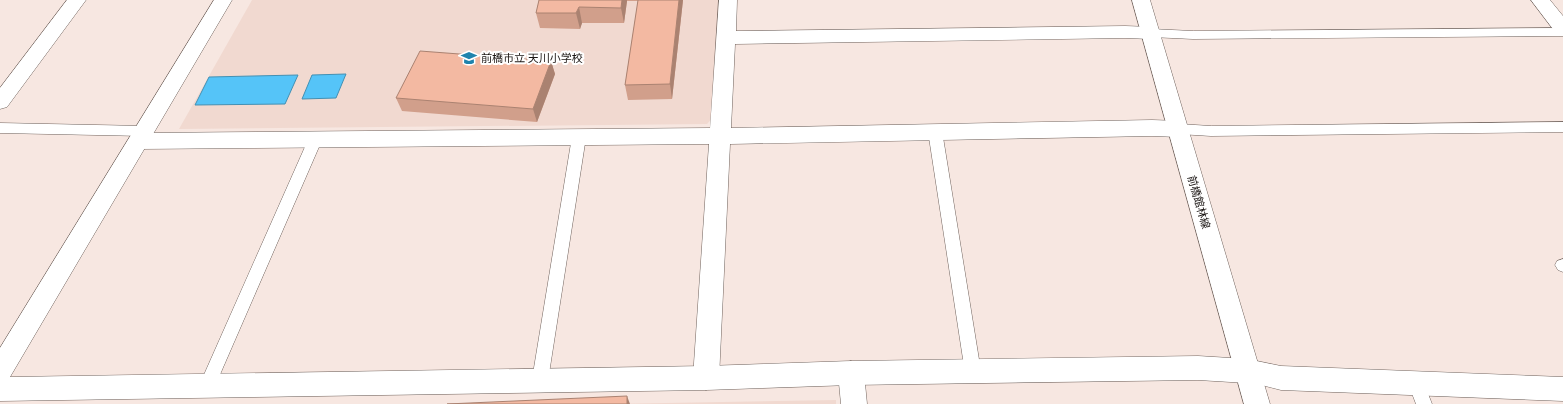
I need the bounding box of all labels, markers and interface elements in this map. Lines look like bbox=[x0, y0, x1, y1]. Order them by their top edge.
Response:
school or university icon: 前橋市立 天川小学校 bbox=[460, 49, 478, 67]
place label: 前橋市立 天川小学校 bbox=[481, 52, 583, 65]
street label: 前橋館林線 bbox=[1185, 174, 1212, 230]

